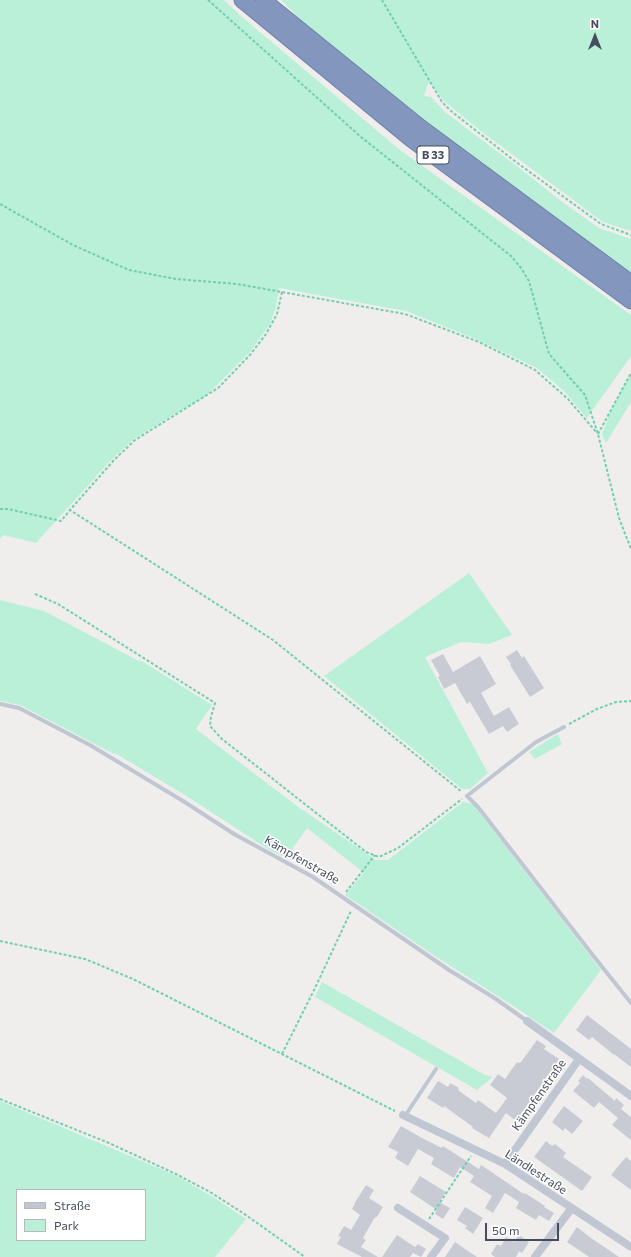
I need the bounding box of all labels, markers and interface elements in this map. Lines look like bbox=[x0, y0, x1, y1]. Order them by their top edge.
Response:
north arrow bbox=[575, 16, 615, 56]
text: N bbox=[591, 17, 599, 30]
road number: B 33 bbox=[417, 146, 449, 164]
street label: Kämpfenstraße bbox=[262, 833, 342, 887]
street label: Kämpfenstraße bbox=[509, 1056, 569, 1134]
street label: Ländlestraße bbox=[502, 1147, 570, 1197]
legend bbox=[16, 1189, 146, 1241]
text: Straße bbox=[54, 1198, 90, 1212]
scale bar bbox=[487, 1215, 561, 1241]
text: Park bbox=[54, 1218, 79, 1232]
text: 50 m bbox=[492, 1223, 520, 1237]

